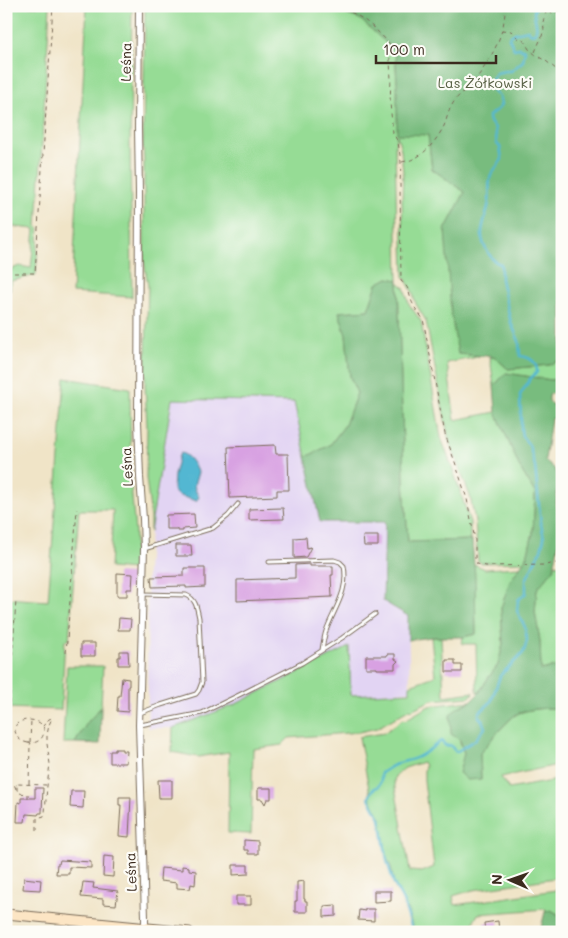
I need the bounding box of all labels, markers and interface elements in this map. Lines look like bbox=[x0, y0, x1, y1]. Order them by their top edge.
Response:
scale bar bbox=[376, 32, 496, 64]
text: 100 m bbox=[383, 39, 425, 59]
street label: Leśna bbox=[116, 42, 135, 82]
park label: Las Żółkowski bbox=[438, 73, 532, 92]
street label: Leśna bbox=[116, 447, 137, 487]
street label: Leśna bbox=[120, 852, 141, 892]
north arrow bbox=[486, 856, 536, 906]
text: N bbox=[487, 874, 506, 885]

